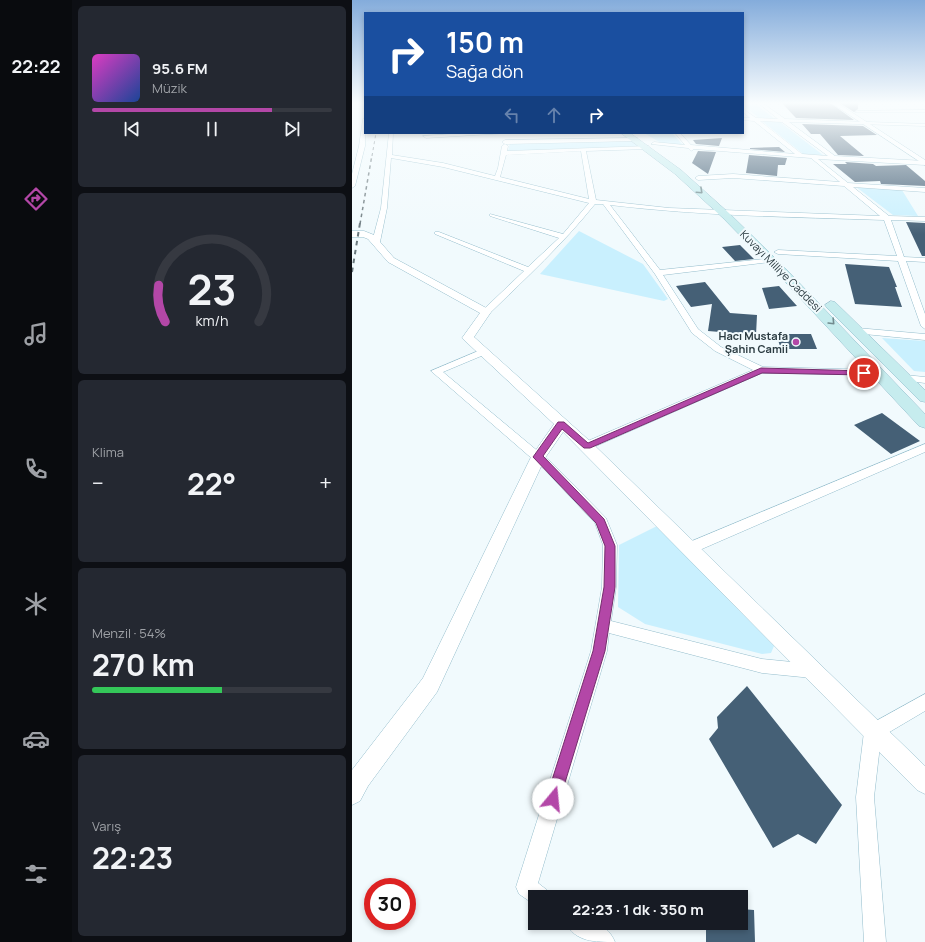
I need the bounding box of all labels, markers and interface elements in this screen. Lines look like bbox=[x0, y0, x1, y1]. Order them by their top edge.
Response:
text: 150 m bbox=[446, 23, 524, 61]
icon: right bbox=[380, 28, 432, 80]
text: 22:22 bbox=[11, 54, 61, 78]
text: 95.6 FM bbox=[152, 58, 208, 79]
text: Sağa dön bbox=[446, 59, 523, 83]
text: Müzik bbox=[152, 79, 187, 97]
icon: left bbox=[501, 104, 523, 126]
icon: ahead bbox=[543, 104, 565, 126]
icon: right bbox=[585, 104, 607, 126]
icon: previous bbox=[121, 118, 143, 140]
icon: pause bbox=[201, 118, 223, 140]
icon: next bbox=[281, 118, 303, 140]
icon: directions bbox=[22, 185, 50, 213]
one-way arrow bbox=[695, 187, 702, 194]
street label: Kuvayı Milliye Caddesi bbox=[737, 227, 825, 315]
text: 23 bbox=[188, 261, 236, 317]
text: km/h bbox=[195, 310, 229, 329]
one-way arrow bbox=[827, 317, 834, 325]
icon: music bbox=[22, 320, 50, 348]
place label: Hacı Mustafa Şahin Camii bbox=[719, 328, 788, 356]
marker: Hacı Mustafa Şahin Camii bbox=[791, 337, 801, 347]
pin bbox=[847, 356, 881, 390]
icon: arrive bbox=[853, 362, 875, 384]
text: Klima bbox=[92, 443, 124, 461]
icon: phone bbox=[22, 455, 50, 483]
text: 22° bbox=[187, 463, 236, 504]
text: − bbox=[92, 468, 104, 498]
text: + bbox=[319, 468, 332, 498]
icon: climate bbox=[22, 590, 50, 618]
text: Menzil · 54% bbox=[92, 624, 166, 642]
text: 270 km bbox=[92, 644, 195, 685]
icon: car bbox=[22, 725, 50, 753]
position arrow bbox=[532, 778, 574, 820]
text: Varış bbox=[92, 817, 121, 835]
text: 22:23 bbox=[92, 837, 173, 878]
icon: filters bbox=[22, 860, 50, 888]
speed limit sign: 30 bbox=[364, 878, 416, 930]
text: 22:23 · 1 dk · 350 m bbox=[572, 899, 704, 920]

